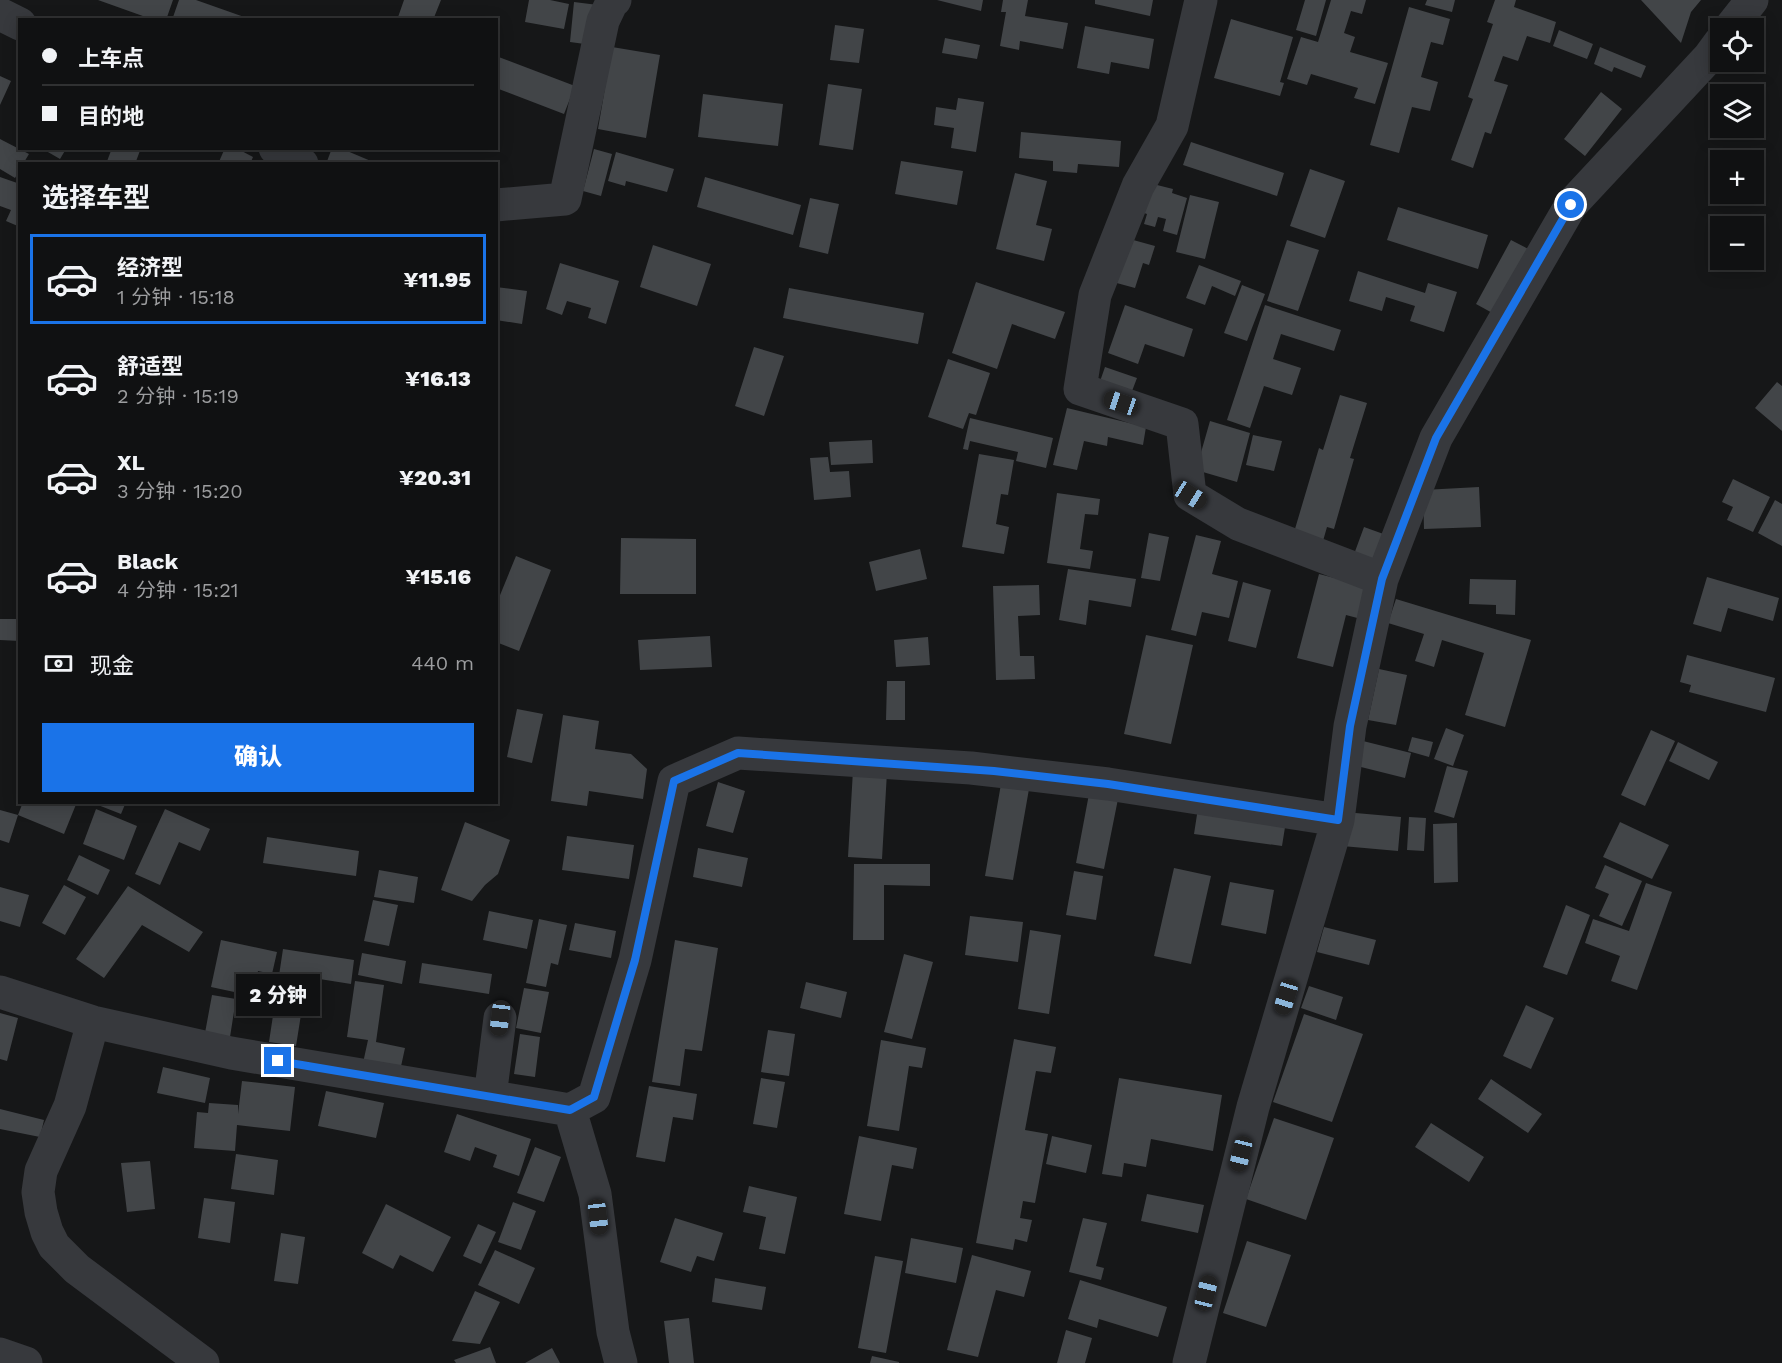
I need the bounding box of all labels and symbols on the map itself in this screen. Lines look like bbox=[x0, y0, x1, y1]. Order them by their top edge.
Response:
route start bbox=[1557, 191, 1584, 218]
car bbox=[1101, 389, 1141, 417]
car bbox=[1170, 478, 1210, 512]
callout: 2 分钟 bbox=[236, 974, 320, 1016]
car bbox=[1272, 977, 1300, 1017]
car bbox=[489, 999, 511, 1037]
route end bbox=[264, 1047, 291, 1074]
car bbox=[1228, 1134, 1254, 1174]
car bbox=[587, 1198, 609, 1236]
car bbox=[1193, 1273, 1219, 1313]

